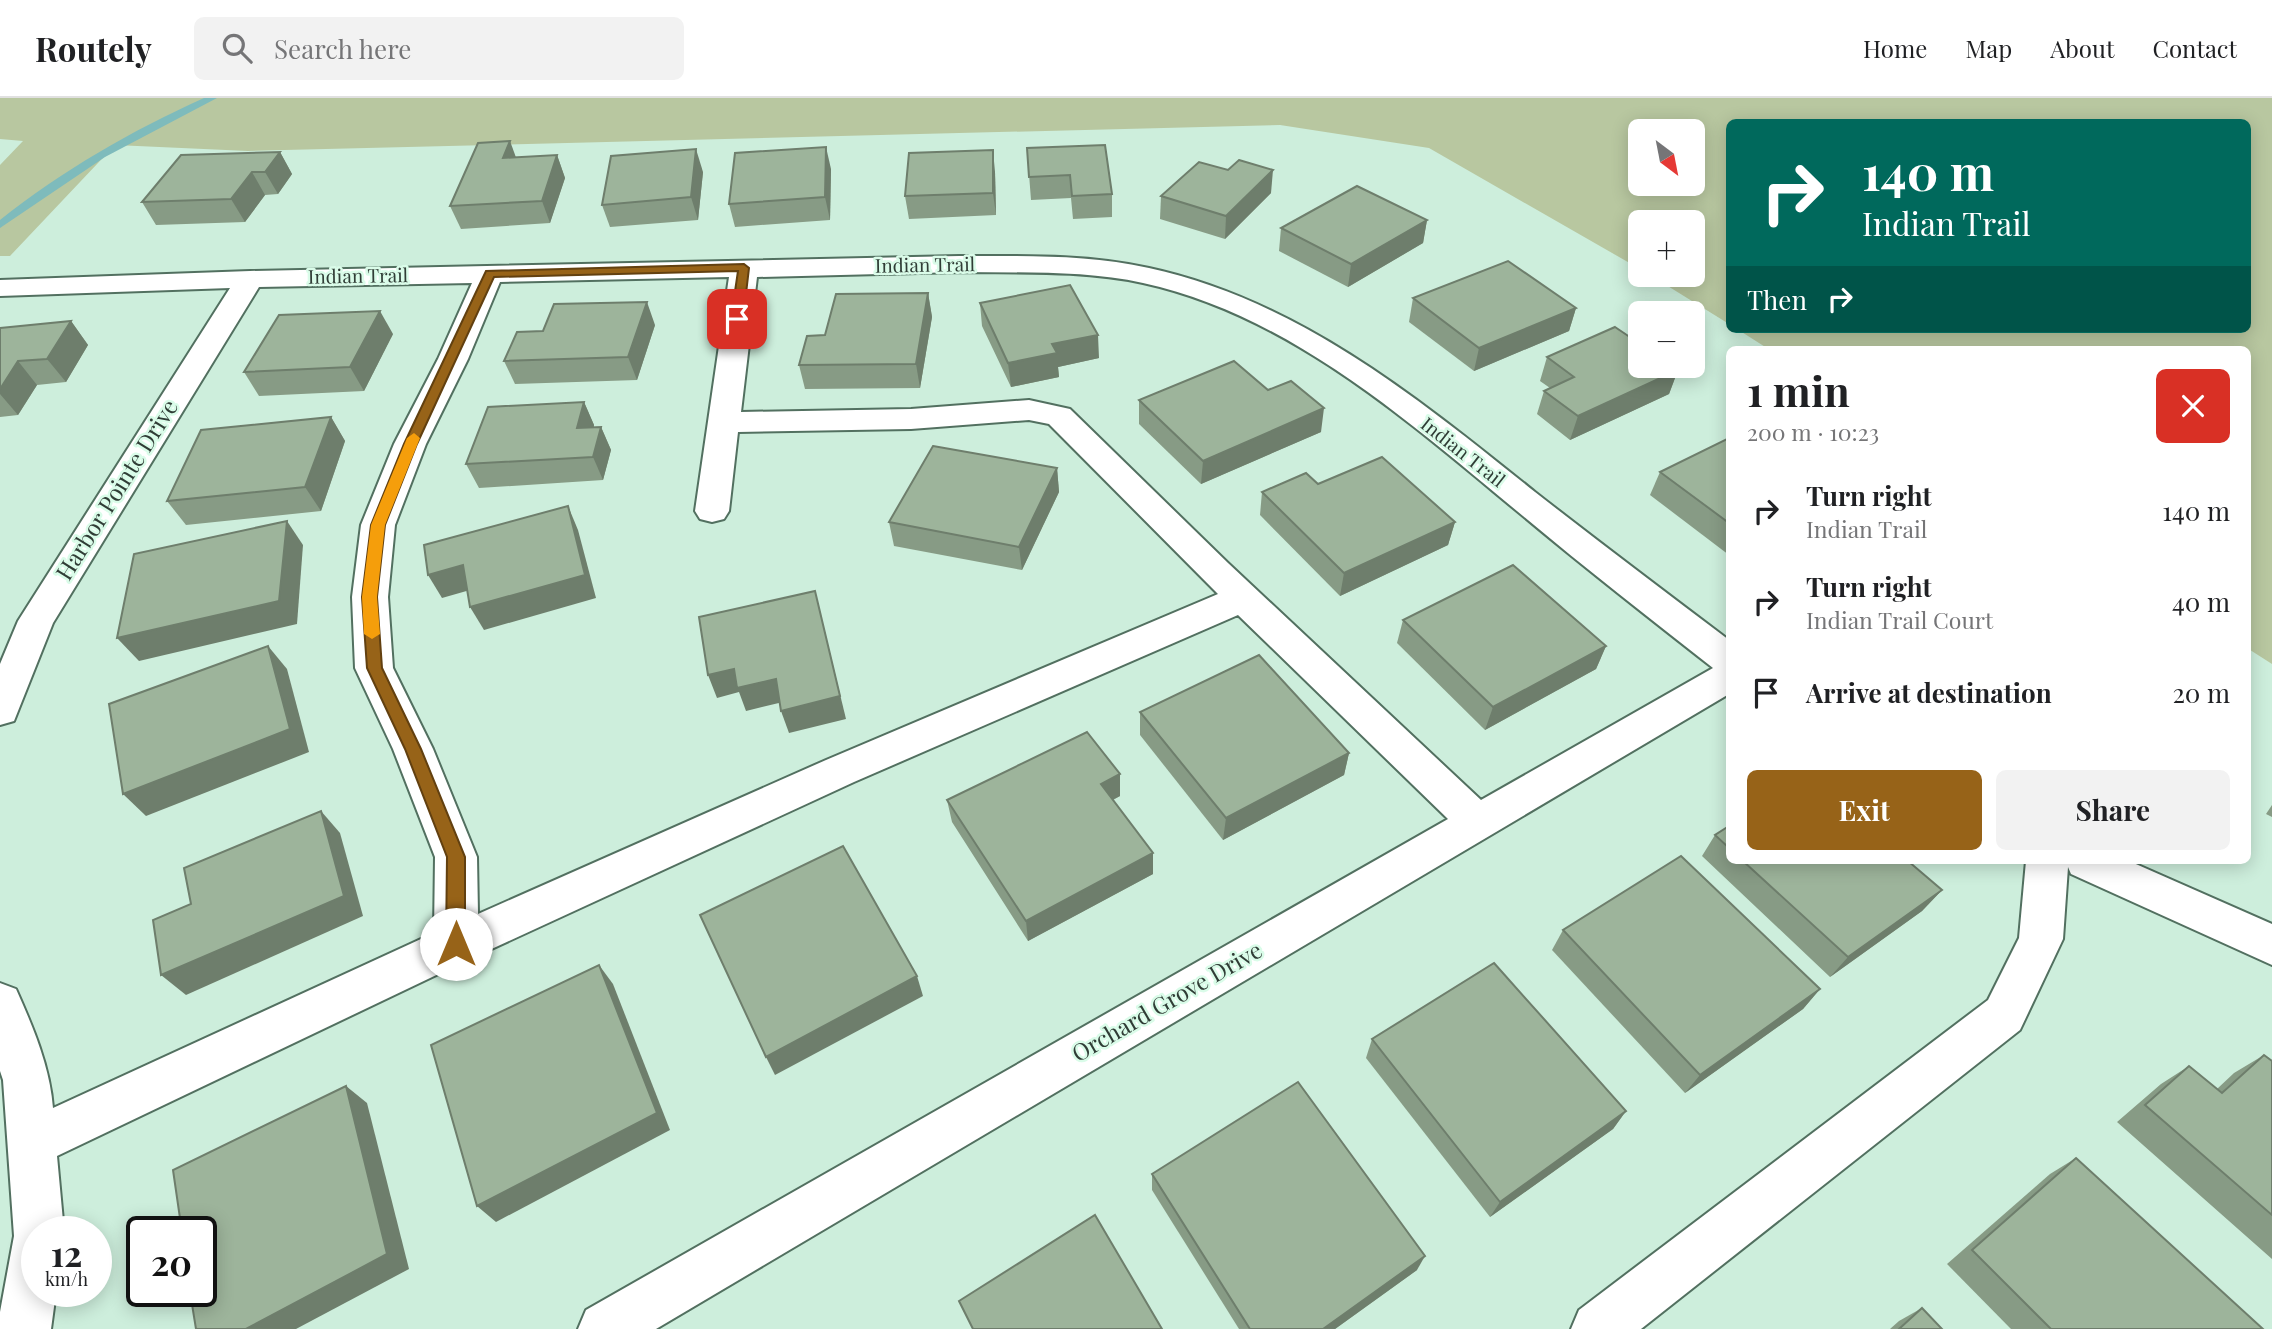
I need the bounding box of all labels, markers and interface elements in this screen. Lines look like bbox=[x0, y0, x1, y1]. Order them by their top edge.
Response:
search box bbox=[194, 17, 684, 80]
text: Routely bbox=[35, 26, 152, 70]
icon: search bbox=[218, 29, 256, 67]
text: Search here bbox=[274, 31, 411, 66]
text: Home bbox=[1863, 32, 1927, 64]
text: Map bbox=[1965, 32, 2012, 64]
text: About bbox=[2050, 32, 2114, 64]
text: Contact bbox=[2152, 32, 2237, 64]
north arrow bbox=[1628, 119, 1704, 196]
map controls bbox=[1628, 119, 1705, 378]
text: 140 m bbox=[1862, 138, 1994, 203]
icon: right bbox=[1747, 147, 1838, 238]
text: Indian Trail bbox=[1862, 201, 2031, 244]
button: + bbox=[1628, 210, 1705, 287]
street label: Indian Trail bbox=[875, 250, 976, 278]
street label: Indian Trail bbox=[308, 261, 409, 289]
icon: right bbox=[1821, 280, 1859, 318]
text: Then bbox=[1747, 282, 1807, 317]
pin bbox=[707, 289, 767, 349]
icon: arrive bbox=[718, 300, 756, 338]
button: − bbox=[1628, 301, 1705, 378]
text: 1 min bbox=[1747, 362, 1850, 418]
button: close bbox=[2156, 369, 2230, 443]
street label: Harbor Pointe Drive bbox=[48, 393, 184, 585]
street label: Indian Trail bbox=[1416, 410, 1512, 493]
text: 200 m · 10:23 bbox=[1747, 416, 1879, 447]
text: Turn right bbox=[1806, 478, 1932, 513]
icon: right bbox=[1747, 492, 1785, 530]
text: 140 m bbox=[2162, 493, 2230, 528]
text: Indian Trail bbox=[1806, 513, 1927, 544]
text: Turn right bbox=[1806, 569, 1932, 604]
icon: right bbox=[1747, 583, 1785, 621]
text: 40 m bbox=[2172, 584, 2230, 619]
text: Indian Trail Court bbox=[1806, 604, 1993, 635]
icon: arrive bbox=[1747, 674, 1785, 712]
text: Arrive at destination bbox=[1806, 675, 2052, 710]
text: 20 m bbox=[2172, 675, 2230, 710]
button: Exit bbox=[1747, 770, 1982, 850]
button: Share bbox=[1996, 770, 2230, 850]
position arrow bbox=[419, 907, 493, 981]
street label: Orchard Grove Drive bbox=[1065, 934, 1267, 1068]
speed limit sign: 20 bbox=[126, 1216, 217, 1307]
text: 12 bbox=[51, 1229, 82, 1276]
text: km/h bbox=[45, 1267, 88, 1291]

